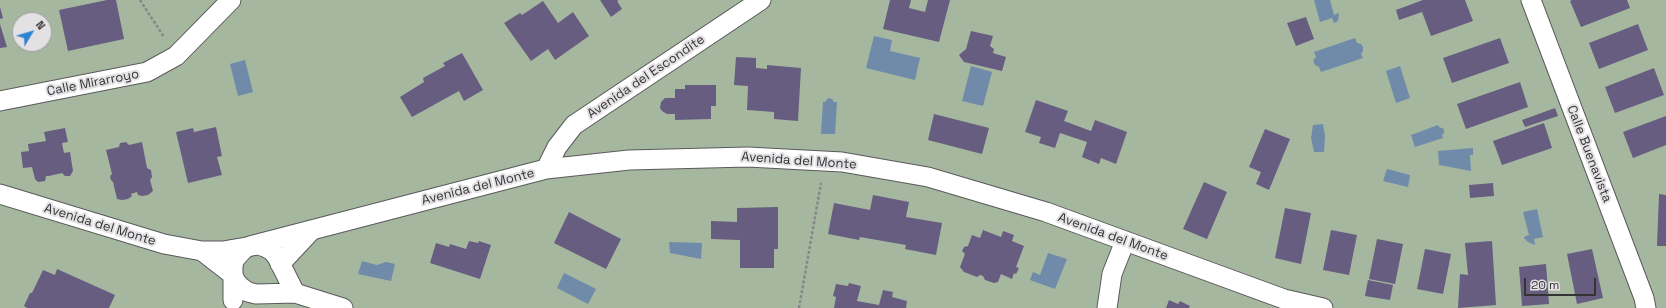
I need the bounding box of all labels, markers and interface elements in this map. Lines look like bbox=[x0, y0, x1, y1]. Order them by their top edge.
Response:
north arrow bbox=[12, 12, 52, 52]
text: N bbox=[33, 18, 48, 32]
street label: Avenida del Escondite bbox=[584, 32, 708, 122]
street label: Calle Mirarroyo bbox=[46, 66, 140, 100]
street label: Calle Buenavista bbox=[1563, 103, 1615, 205]
street label: Avenida del Monte bbox=[741, 149, 857, 173]
street label: Avenida del Monte bbox=[420, 165, 536, 209]
street label: Avenida del Monte bbox=[42, 201, 158, 249]
street label: Avenida del Monte bbox=[1056, 210, 1170, 264]
scale bar bbox=[1526, 270, 1598, 296]
text: 20 m bbox=[1531, 277, 1559, 293]

